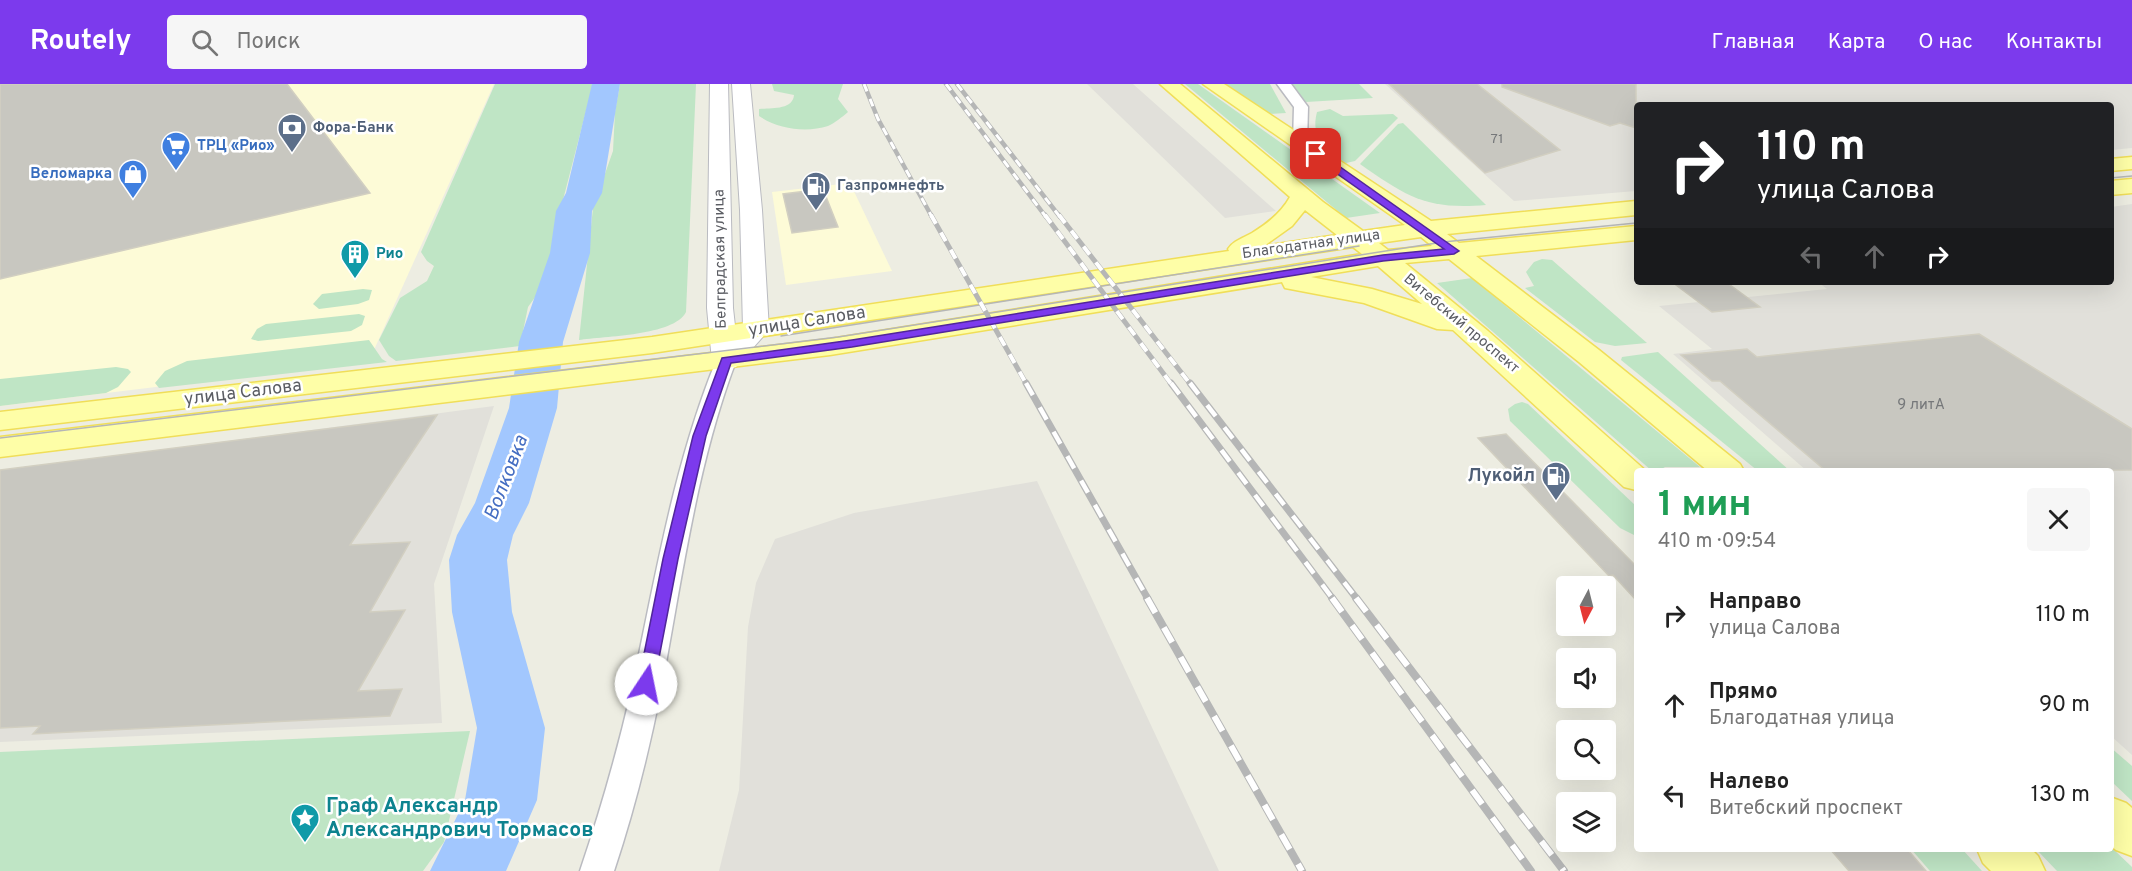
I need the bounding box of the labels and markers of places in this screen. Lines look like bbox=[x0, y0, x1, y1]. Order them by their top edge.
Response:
bank icon: Фора-Банк bbox=[276, 112, 308, 154]
place label: Фора-Банк bbox=[313, 119, 394, 138]
pin bbox=[1290, 128, 1341, 179]
supermarket icon: ТРЦ «Рио» bbox=[160, 130, 192, 172]
place label: ТРЦ «Рио» bbox=[197, 137, 275, 156]
shop icon: Веломарка bbox=[117, 158, 149, 200]
place label: Веломарка bbox=[30, 165, 112, 184]
fuel station icon: Газпромнефть bbox=[800, 170, 832, 212]
place label: Газпромнефть bbox=[837, 177, 944, 196]
building icon: Рио bbox=[339, 238, 371, 280]
place label: Рио bbox=[376, 245, 403, 264]
fuel station icon: Лукойл bbox=[1540, 460, 1572, 502]
place label: Лукойл bbox=[1467, 465, 1535, 488]
place label: Граф Александр Александрович Тормасов bbox=[326, 793, 594, 844]
place icon: Граф Александр Александрович Тормасов bbox=[289, 802, 321, 844]

